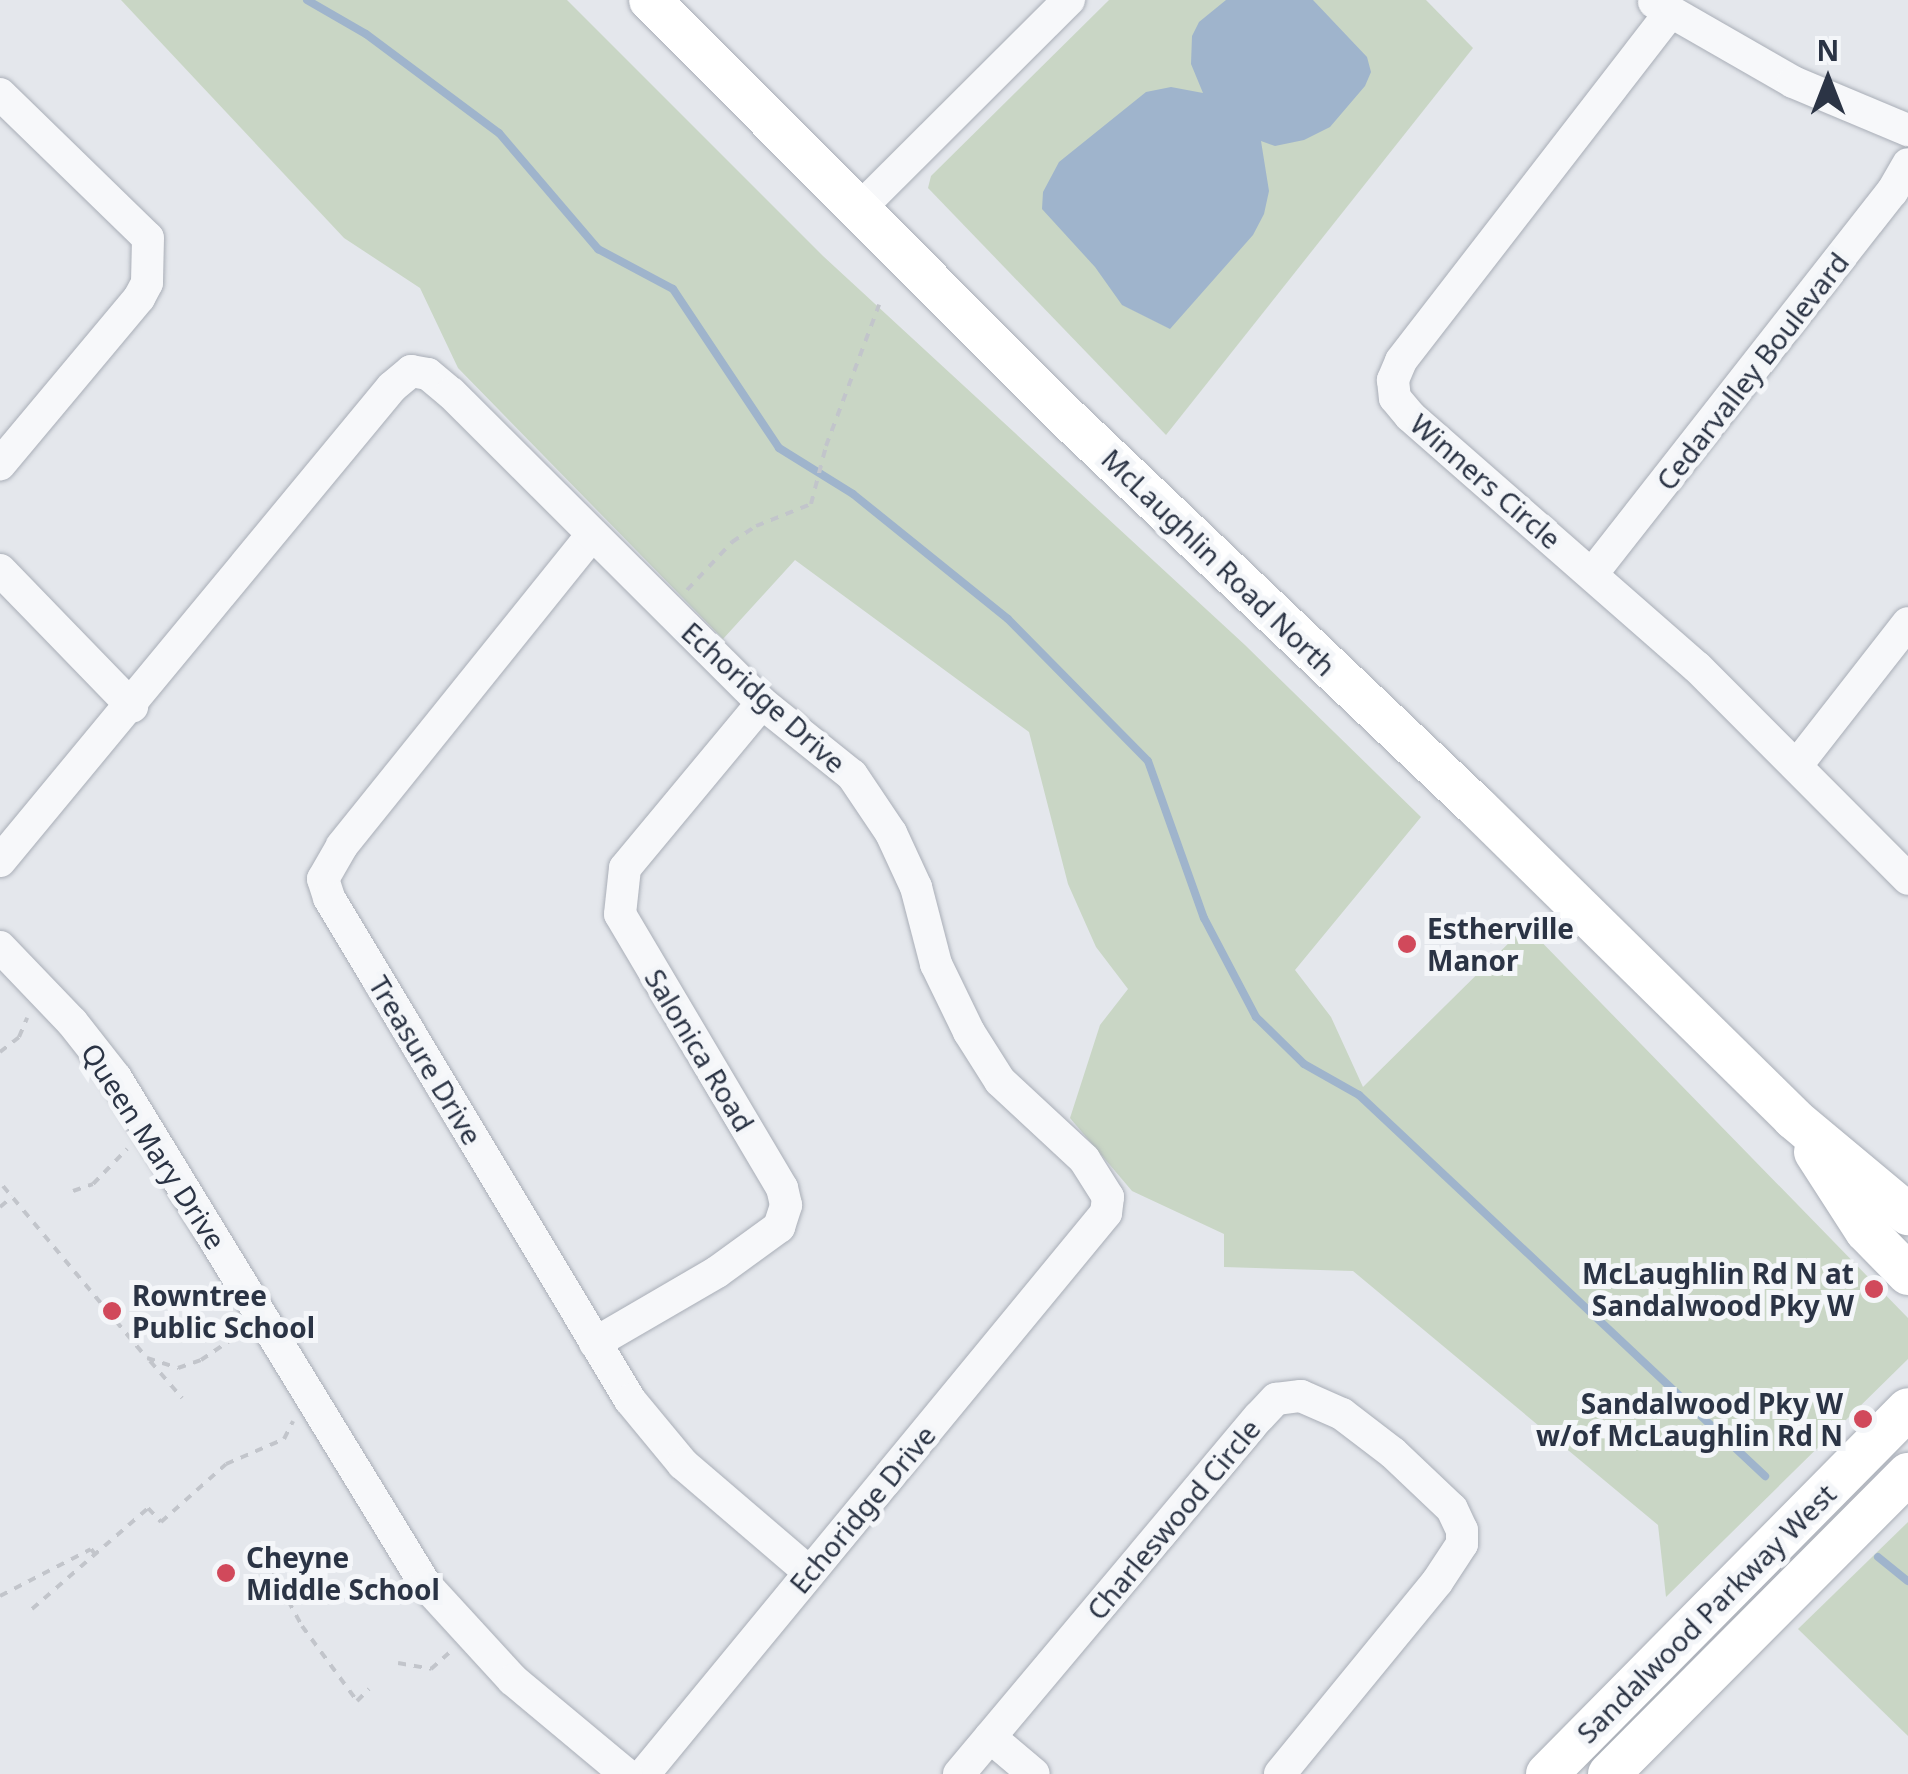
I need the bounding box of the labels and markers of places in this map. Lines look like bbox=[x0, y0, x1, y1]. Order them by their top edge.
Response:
place label: Estherville Manor bbox=[1427, 911, 1574, 977]
marker: Estherville Manor bbox=[1396, 933, 1418, 955]
place label: McLaughlin Rd N at Sandalwood Pky W bbox=[1582, 1256, 1854, 1322]
place label: Rowntree Public School bbox=[132, 1278, 315, 1344]
marker: McLaughlin Rd N at Sandalwood Pky W bbox=[1863, 1278, 1885, 1300]
marker: Rowntree Public School bbox=[101, 1300, 123, 1322]
place label: Sandalwood Pky W w/of McLaughlin Rd N bbox=[1536, 1386, 1843, 1452]
marker: Sandalwood Pky W w/of McLaughlin Rd N bbox=[1852, 1408, 1874, 1430]
place label: Cheyne Middle School bbox=[246, 1540, 440, 1606]
marker: Cheyne Middle School bbox=[215, 1562, 237, 1584]

